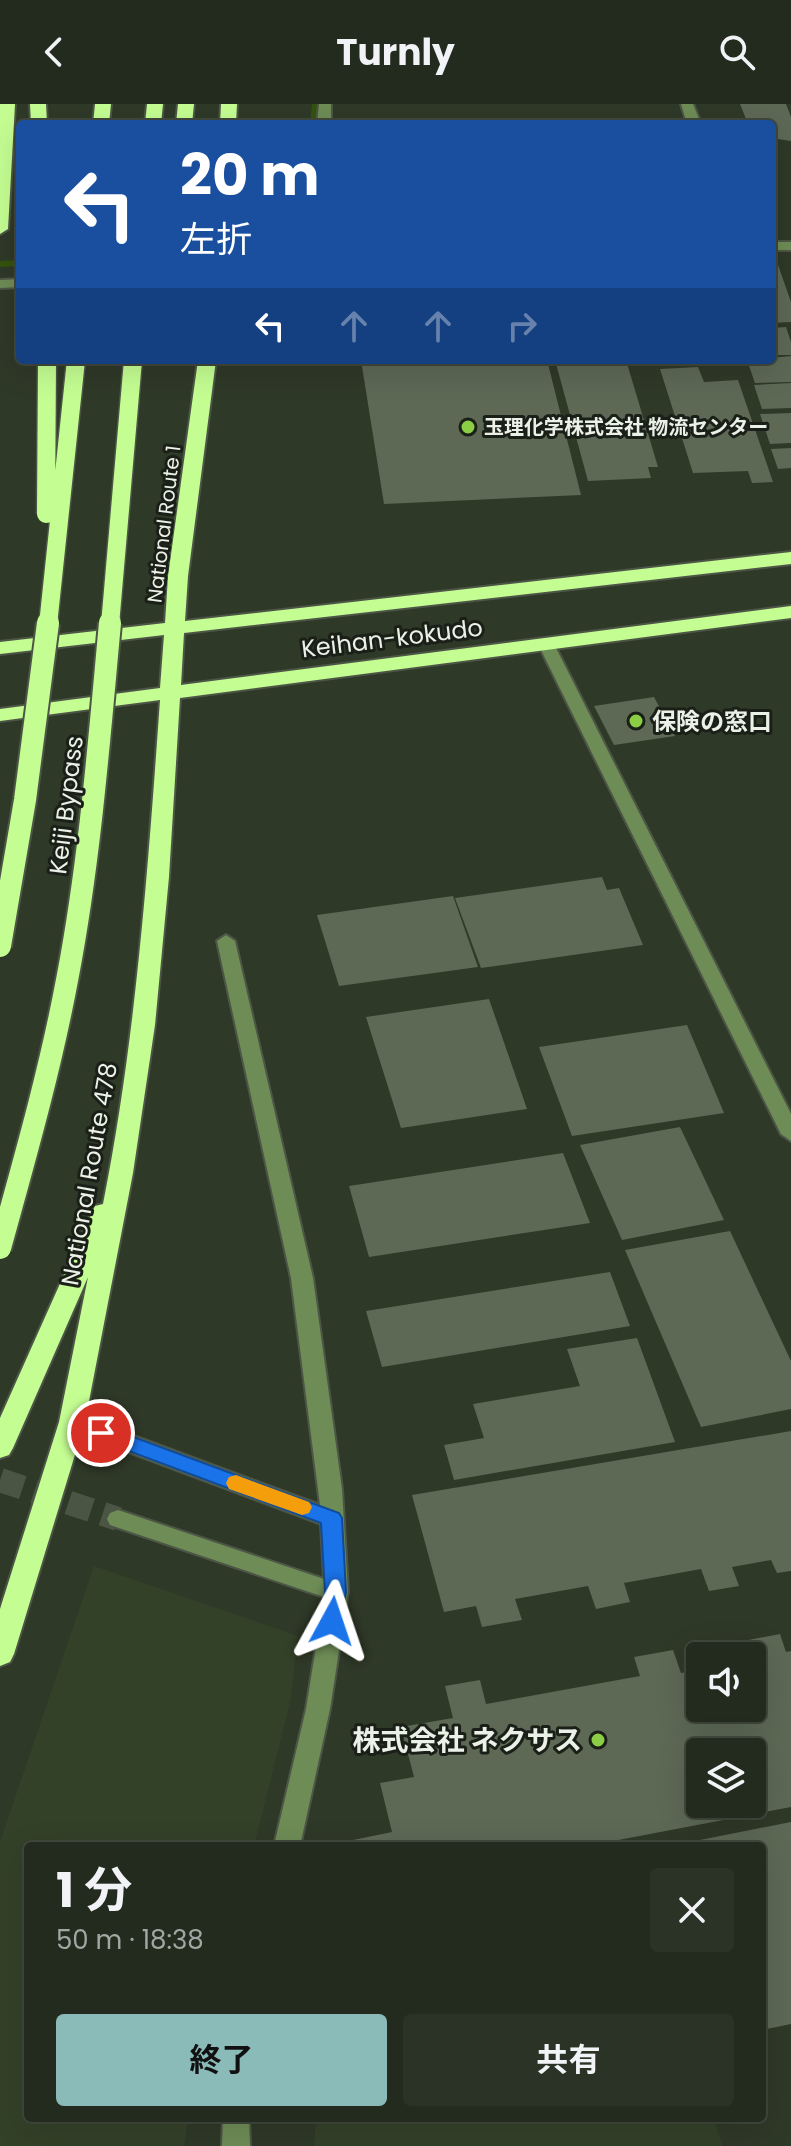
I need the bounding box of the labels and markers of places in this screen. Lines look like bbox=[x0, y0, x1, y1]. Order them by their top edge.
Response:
place label: 玉理化学株式会社 物流センター bbox=[484, 413, 768, 441]
marker: 玉理化学株式会社 物流センター bbox=[459, 418, 477, 436]
place label: 保険の窓口 bbox=[652, 705, 772, 738]
marker: 保険の窓口 bbox=[627, 712, 645, 730]
pin bbox=[67, 1399, 135, 1467]
place label: 株式会社 ネクサス bbox=[353, 1721, 582, 1760]
marker: 株式会社 ネクサス bbox=[589, 1731, 607, 1749]

